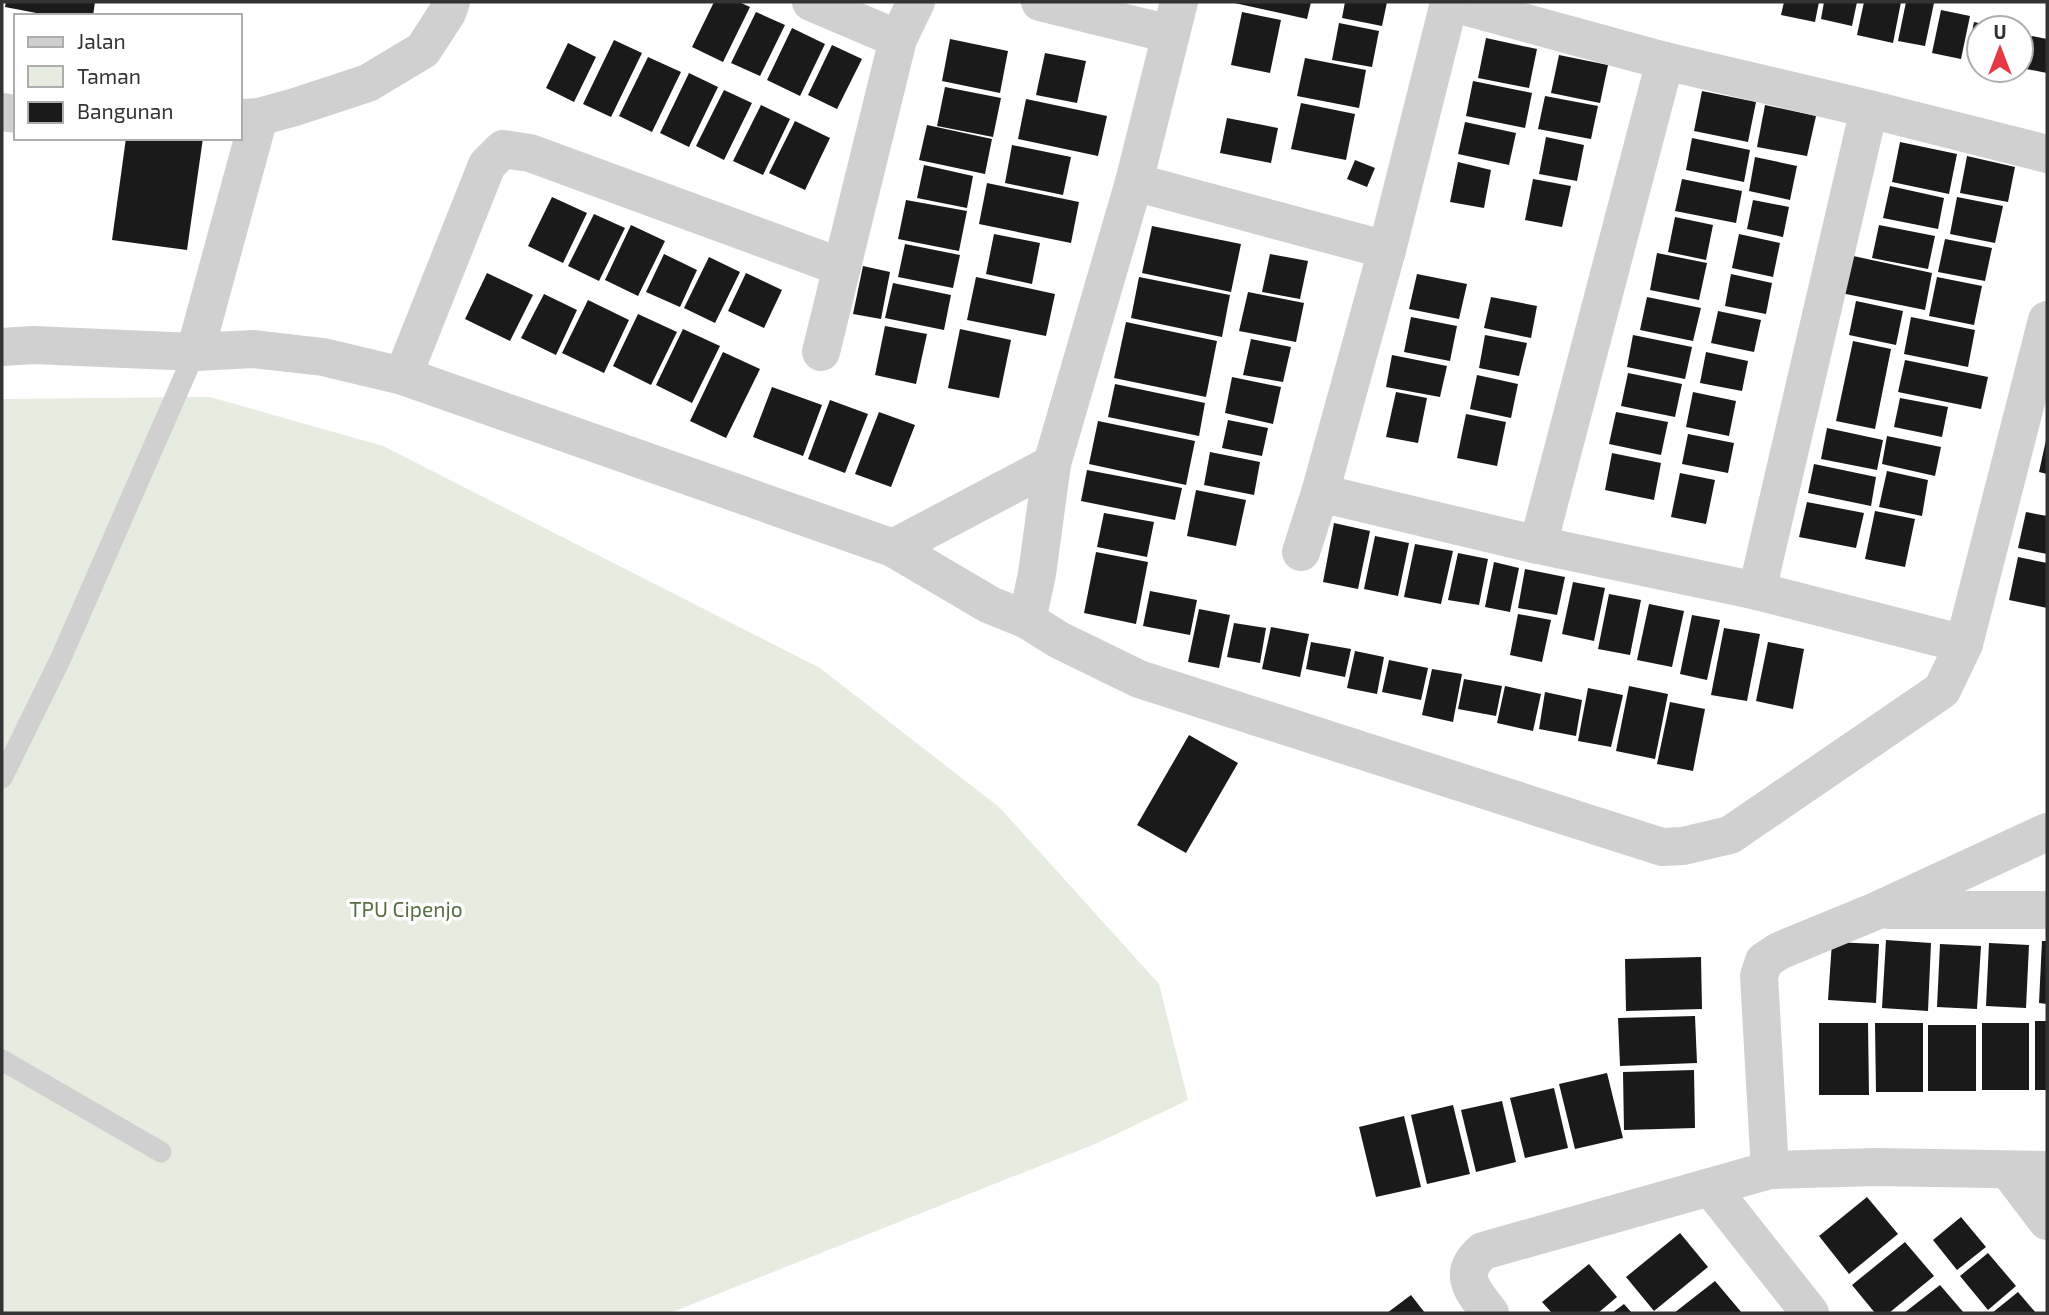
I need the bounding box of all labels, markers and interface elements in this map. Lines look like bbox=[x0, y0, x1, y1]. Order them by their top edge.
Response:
legend bbox=[14, 14, 242, 140]
north arrow bbox=[1965, 14, 2035, 84]
text: U bbox=[1993, 20, 2007, 43]
text: Jalan bbox=[77, 28, 126, 53]
text: Taman bbox=[77, 63, 141, 88]
text: Bangunan bbox=[77, 98, 173, 123]
park label: TPU Cipenjo bbox=[349, 896, 463, 922]

